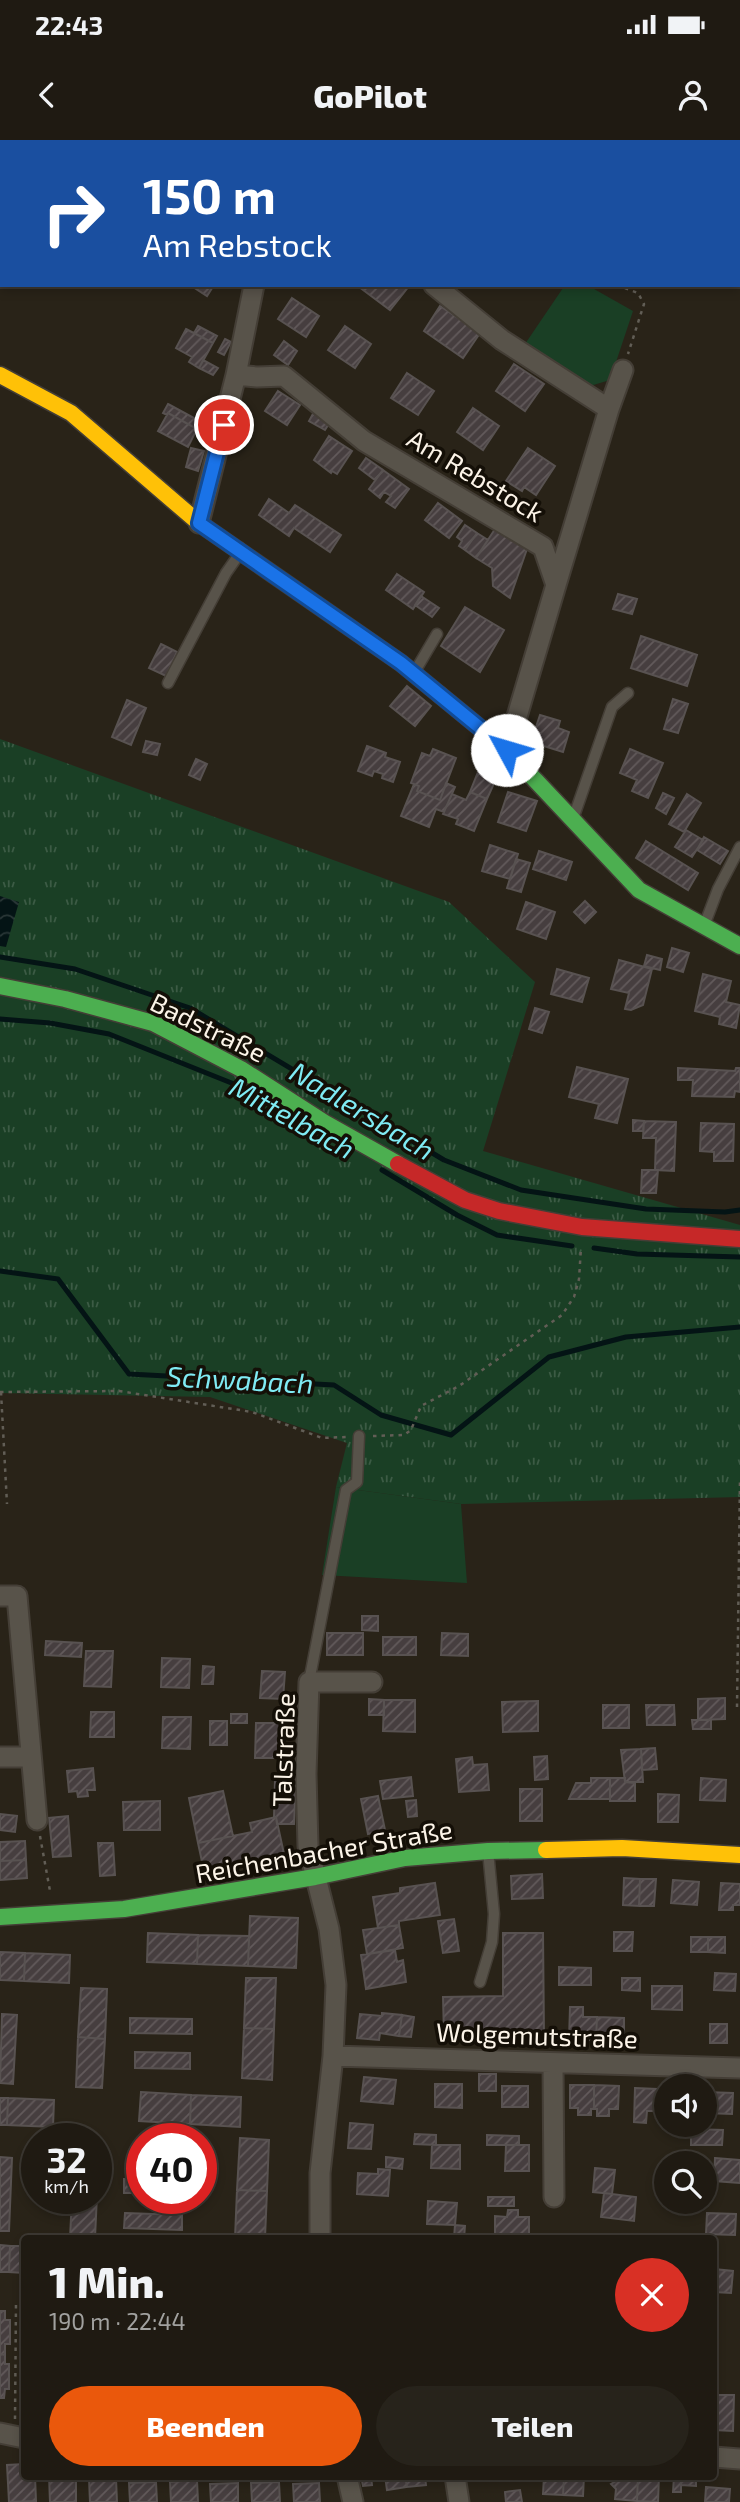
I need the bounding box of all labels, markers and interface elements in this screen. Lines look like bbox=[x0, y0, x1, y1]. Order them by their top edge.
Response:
text: 22:43 bbox=[35, 9, 103, 40]
icon: back bbox=[28, 76, 66, 114]
text: GoPilot bbox=[313, 76, 427, 114]
icon: person bbox=[674, 76, 712, 114]
text: 150 m bbox=[143, 165, 276, 224]
icon: right bbox=[28, 168, 119, 259]
text: Am Rebstock bbox=[143, 225, 332, 263]
pin bbox=[194, 395, 254, 455]
icon: arrive bbox=[205, 406, 243, 444]
street label: Am Rebstock bbox=[402, 422, 549, 527]
position arrow bbox=[470, 713, 544, 787]
street label: Badstraße bbox=[146, 985, 271, 1068]
water label: Nadlersbach bbox=[284, 1054, 441, 1166]
water label: Mittelbach bbox=[224, 1069, 361, 1165]
water label: Schwabach bbox=[166, 1358, 314, 1400]
street label: Talstraße bbox=[265, 1692, 300, 1807]
street label: Reichenbacher Straße bbox=[193, 1813, 455, 1888]
street label: Wolgemutstraße bbox=[436, 2015, 638, 2054]
map controls bbox=[654, 2074, 717, 2214]
button: sound bbox=[654, 2074, 717, 2137]
speed limit sign: 40 bbox=[126, 2123, 217, 2214]
text: 32 bbox=[46, 2138, 87, 2180]
button: search bbox=[654, 2151, 717, 2214]
text: km/h bbox=[44, 2175, 89, 2197]
text: 1 Min. bbox=[49, 2256, 165, 2306]
button: close bbox=[615, 2258, 689, 2332]
text: 190 m · 22:44 bbox=[49, 2307, 186, 2335]
button: Beenden bbox=[49, 2386, 362, 2466]
button: Teilen bbox=[376, 2386, 689, 2466]

